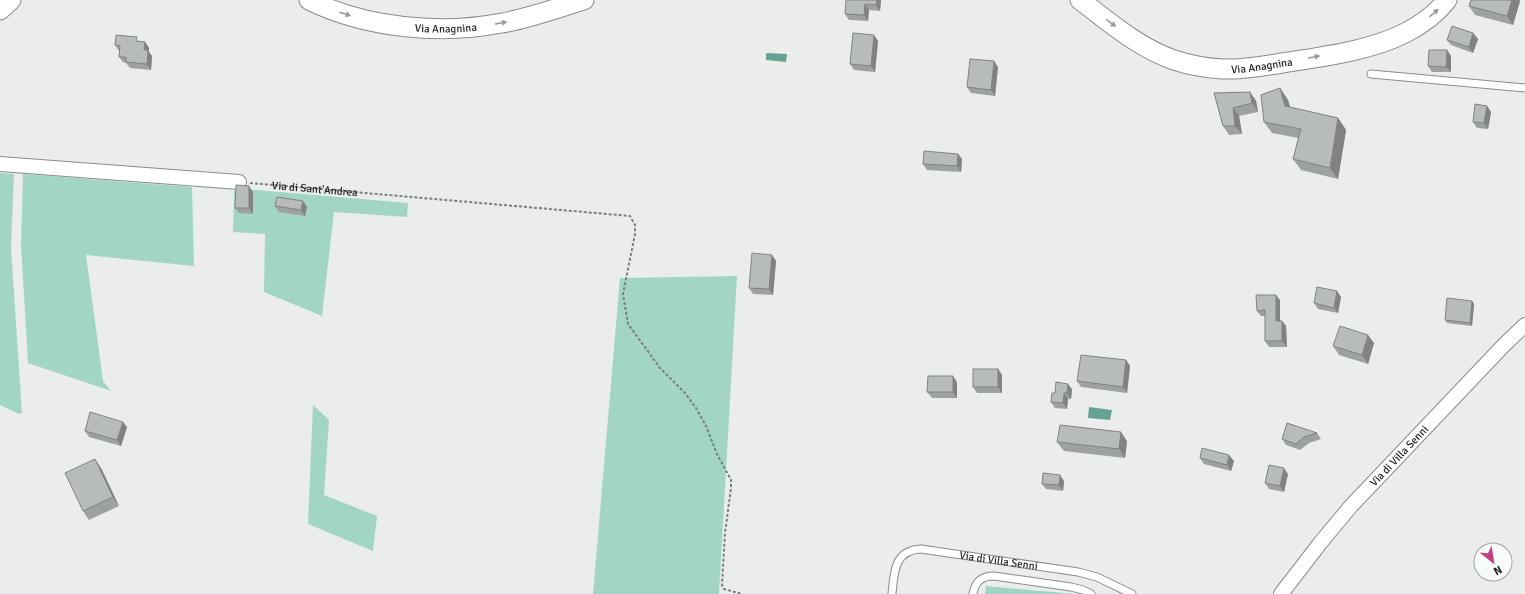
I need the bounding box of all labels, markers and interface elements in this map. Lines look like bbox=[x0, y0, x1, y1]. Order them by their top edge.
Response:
one-way arrow bbox=[1429, 9, 1439, 18]
one-way arrow bbox=[339, 11, 351, 17]
one-way arrow bbox=[1106, 19, 1117, 27]
one-way arrow bbox=[495, 20, 507, 26]
street label: Via Anagnina bbox=[414, 21, 478, 36]
one-way arrow bbox=[1307, 54, 1320, 60]
street label: Via Anagnina bbox=[1231, 55, 1294, 76]
street label: Via di Sant'Andrea bbox=[271, 179, 358, 199]
street label: Via di Villa Senni bbox=[1367, 423, 1431, 489]
north arrow bbox=[1473, 542, 1513, 582]
street label: Via di Villa Senni bbox=[959, 549, 1039, 573]
text: N bbox=[1491, 563, 1504, 578]

